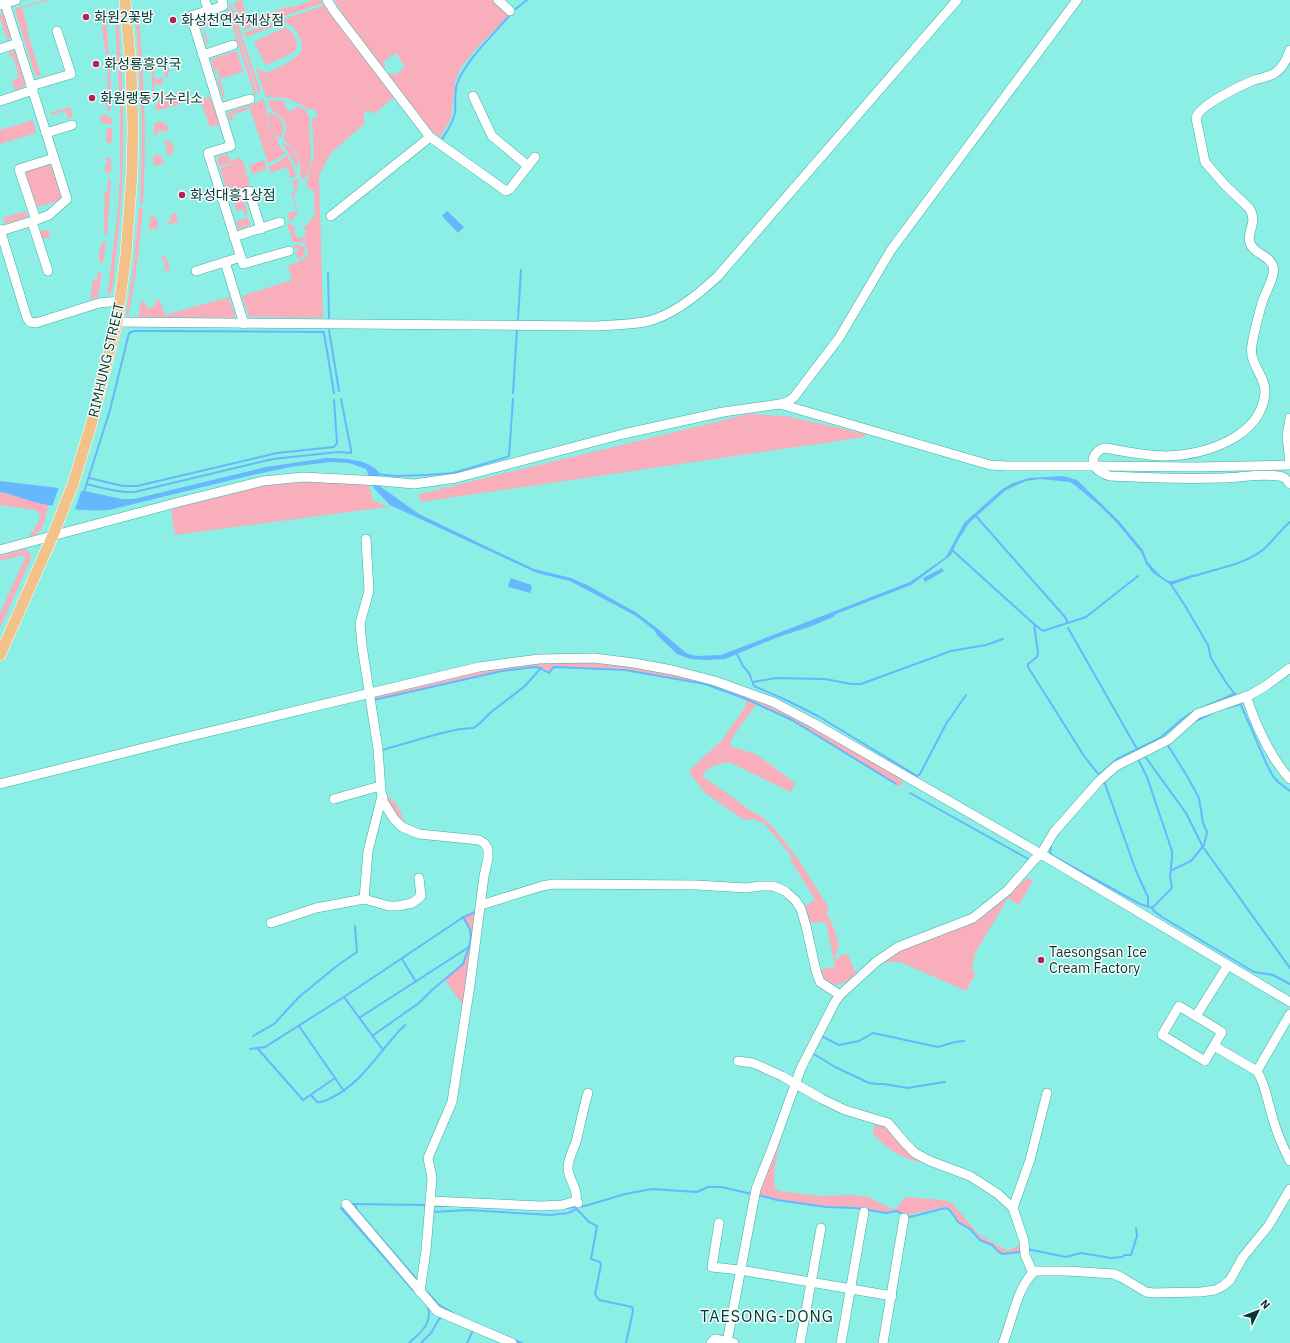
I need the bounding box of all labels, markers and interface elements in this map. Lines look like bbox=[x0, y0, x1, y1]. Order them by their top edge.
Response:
place label: 화원2꽃방 bbox=[94, 8, 154, 26]
place label: 화성천연석재상점 bbox=[181, 11, 284, 29]
marker: 화원2꽃방 bbox=[81, 12, 91, 22]
marker: 화성천연석재상점 bbox=[168, 15, 178, 25]
place label: 화성룡흥약국 bbox=[104, 55, 181, 73]
marker: 화성룡흥약국 bbox=[91, 59, 101, 69]
place label: 화원랭동기수리소 bbox=[100, 89, 203, 107]
marker: 화원랭동기수리소 bbox=[87, 93, 97, 103]
place label: 화성대흥1상점 bbox=[190, 186, 276, 204]
marker: 화성대흥1상점 bbox=[177, 190, 187, 200]
street label: RIMHUNG STREET bbox=[84, 301, 128, 419]
place label: Taesongsan Ice Cream Factory bbox=[1049, 943, 1147, 977]
marker: Taesongsan Ice Cream Factory bbox=[1036, 955, 1046, 965]
north arrow bbox=[1238, 1291, 1278, 1331]
text: N bbox=[1257, 1296, 1273, 1312]
district label: TAESONG-DONG bbox=[700, 1306, 834, 1326]

